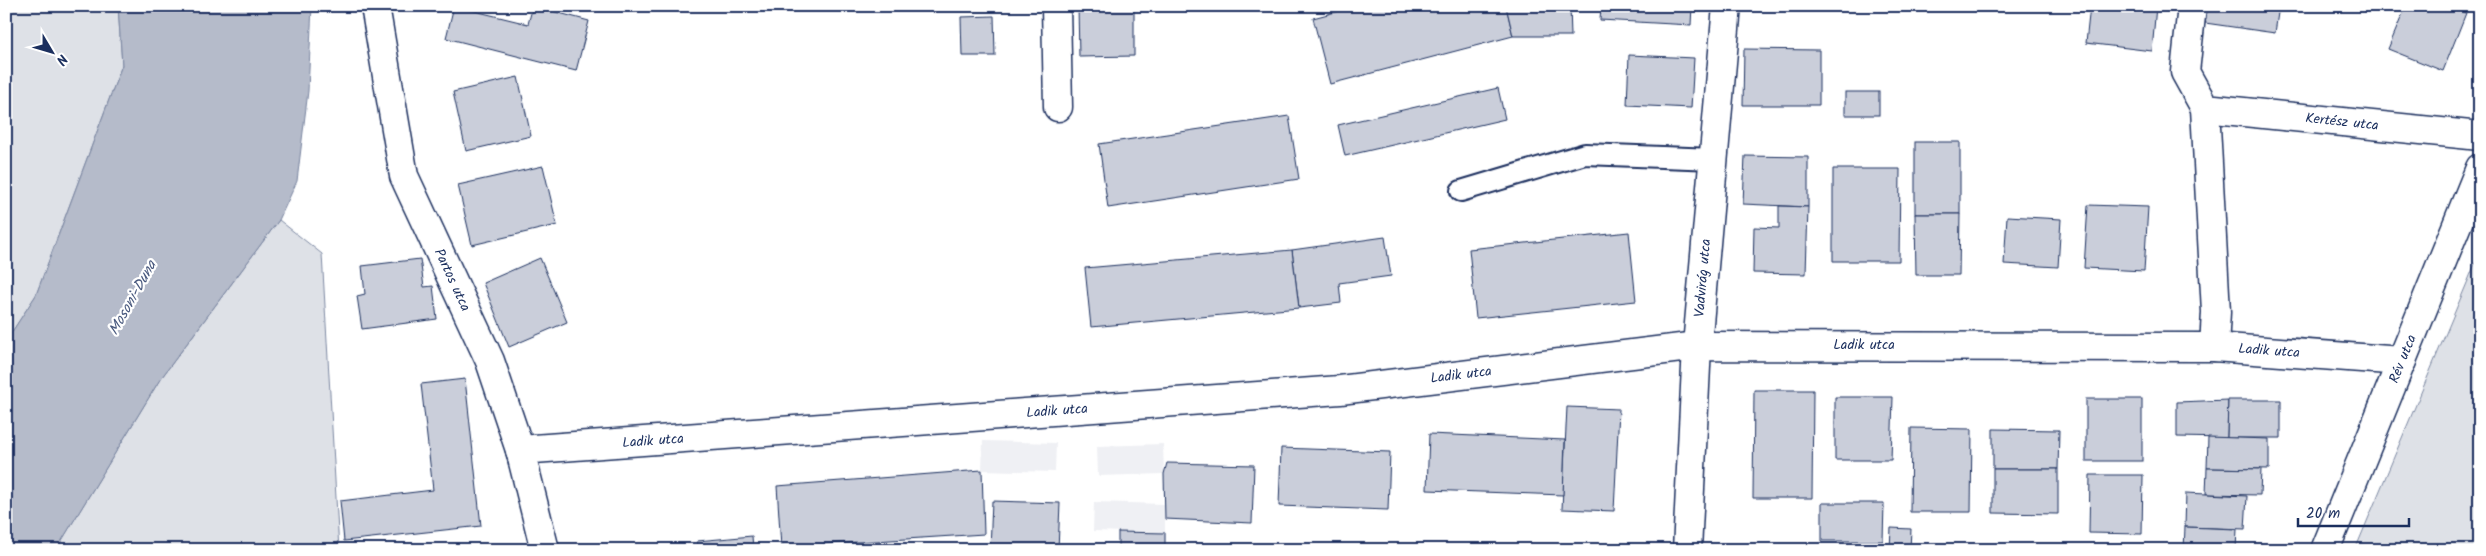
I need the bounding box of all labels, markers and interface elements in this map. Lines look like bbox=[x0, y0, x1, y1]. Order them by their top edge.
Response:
north arrow bbox=[28, 28, 78, 78]
text: N bbox=[50, 49, 73, 70]
street label: Kertész utca bbox=[2304, 107, 2380, 137]
street label: Vadvirág utca bbox=[1689, 238, 1717, 318]
street label: Partos utca bbox=[428, 245, 476, 315]
water label: Mosoni-Duna bbox=[103, 255, 164, 340]
street label: Rév utca bbox=[2383, 331, 2423, 387]
street label: Ladik utca bbox=[1833, 334, 1895, 356]
street label: Ladik utca bbox=[2237, 338, 2301, 364]
street label: Ladik utca bbox=[1429, 360, 1493, 390]
street label: Ladik utca bbox=[1025, 398, 1089, 424]
street label: Ladik utca bbox=[621, 428, 685, 454]
scale bar bbox=[2298, 496, 2410, 528]
text: 20 m bbox=[2306, 502, 2340, 526]

